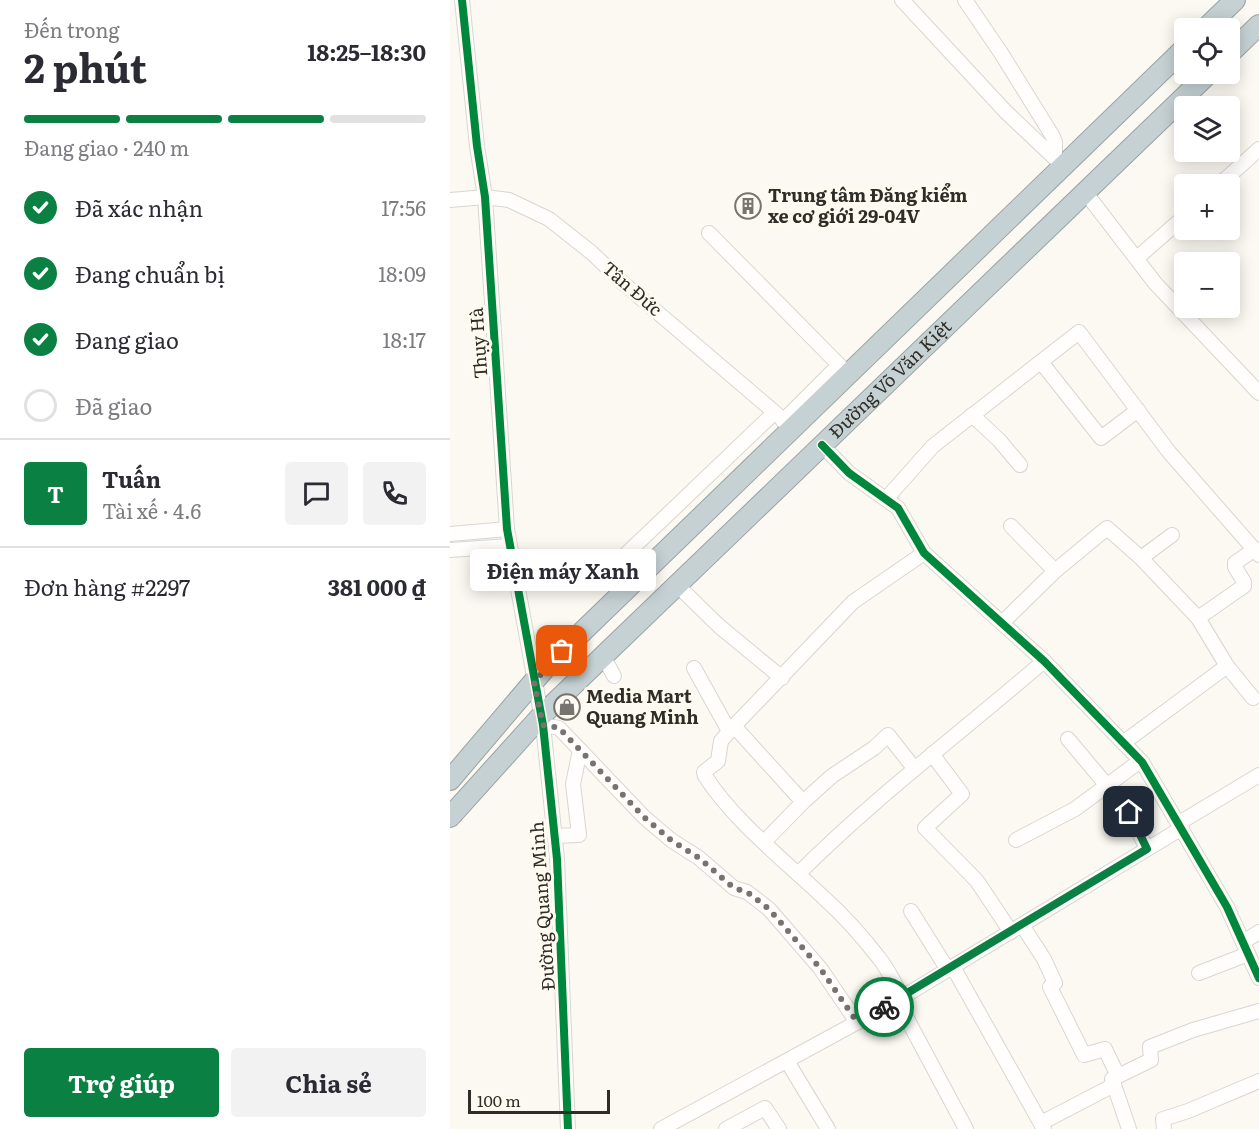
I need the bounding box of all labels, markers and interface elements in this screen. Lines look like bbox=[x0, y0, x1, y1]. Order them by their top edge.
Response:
text: Đến trong bbox=[24, 14, 120, 44]
map controls bbox=[1174, 18, 1240, 318]
button: locate bbox=[1174, 18, 1240, 84]
text: 18:25–18:30 bbox=[307, 35, 426, 68]
text: 2 phút bbox=[24, 37, 147, 95]
button: layers bbox=[1174, 96, 1240, 162]
text: Đang giao · 240 m bbox=[24, 132, 189, 162]
button: + bbox=[1174, 174, 1240, 240]
place label: Trung tâm Đăng kiểm xe cơ giới 29-04V bbox=[768, 181, 968, 229]
icon: check bbox=[24, 191, 57, 224]
text: Đã xác nhận bbox=[75, 191, 203, 224]
building icon: Trung tâm Đăng kiểm xe cơ giới 29-04V bbox=[733, 191, 763, 221]
text: 17:56 bbox=[381, 192, 426, 222]
button: − bbox=[1174, 252, 1240, 318]
street label: Tân Đức bbox=[597, 254, 669, 322]
icon: check bbox=[24, 257, 57, 290]
text: Đang chuẩn bị bbox=[75, 257, 225, 290]
text: 18:09 bbox=[378, 258, 426, 288]
street label: Thụy Hà bbox=[462, 306, 493, 380]
street label: Đường Võ Văn Kiệt bbox=[822, 312, 957, 444]
icon: check bbox=[24, 323, 57, 356]
text: Đang giao bbox=[75, 323, 179, 356]
text: 18:17 bbox=[383, 324, 426, 354]
text: Đã giao bbox=[75, 389, 152, 422]
text: Tuấn bbox=[102, 462, 161, 495]
button: chat bbox=[285, 462, 348, 525]
button: phone bbox=[363, 462, 426, 525]
text: T bbox=[47, 477, 64, 510]
text: Tài xế · 4.6 bbox=[102, 495, 201, 525]
callout: Điện máy Xanh bbox=[469, 549, 655, 591]
text: Điện máy Xanh bbox=[487, 555, 639, 585]
text: Đơn hàng #2297 bbox=[24, 570, 190, 603]
text: 381 000 ₫ bbox=[328, 570, 426, 603]
pin bbox=[536, 625, 587, 676]
icon: bag bbox=[545, 634, 578, 667]
place label: Media Mart Quang Minh bbox=[586, 682, 699, 730]
shop icon: Media Mart Quang Minh bbox=[552, 692, 582, 722]
pin bbox=[1103, 786, 1154, 837]
icon: home bbox=[1112, 795, 1145, 828]
street label: Đường Quang Minh bbox=[522, 820, 561, 992]
courier bbox=[854, 977, 914, 1037]
icon: bike bbox=[868, 991, 901, 1024]
button: Trợ giúp bbox=[24, 1048, 219, 1117]
button: Chia sẻ bbox=[231, 1048, 426, 1117]
scale bar bbox=[468, 1087, 610, 1114]
text: 100 m bbox=[477, 1088, 521, 1112]

